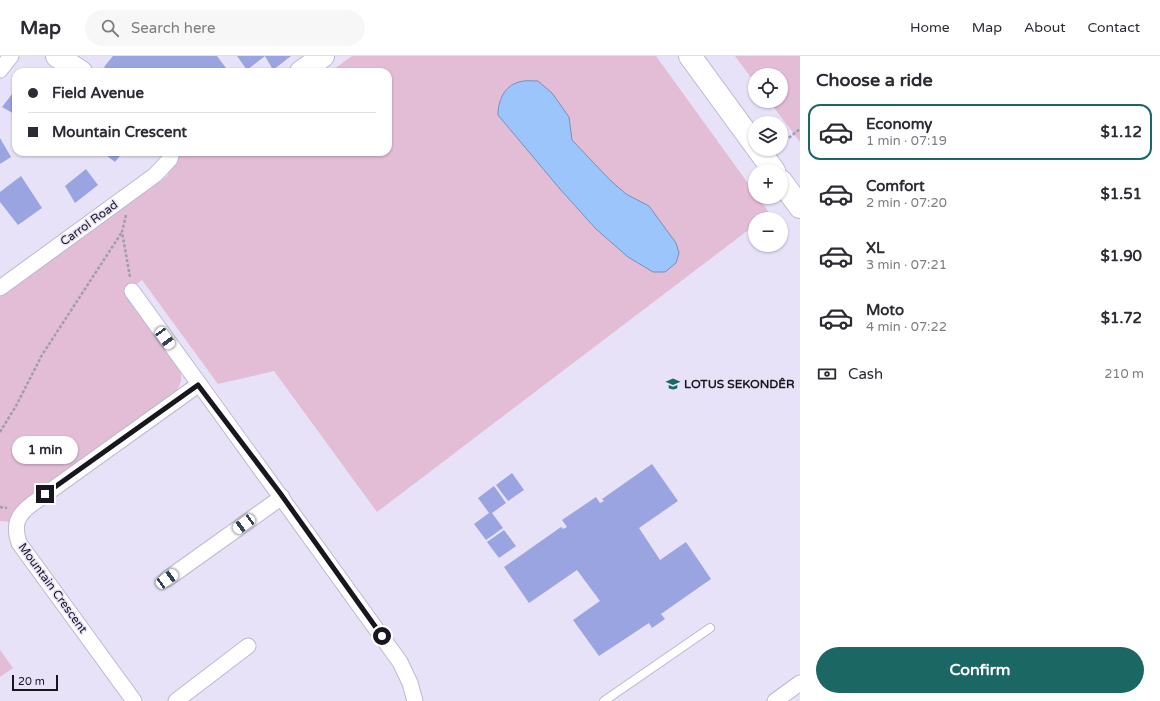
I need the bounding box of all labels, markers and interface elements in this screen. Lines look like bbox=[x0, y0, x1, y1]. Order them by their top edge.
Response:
search box bbox=[85, 10, 365, 46]
text: Map bbox=[20, 17, 61, 39]
icon: search bbox=[99, 17, 121, 39]
text: Search here bbox=[131, 19, 215, 37]
text: Home bbox=[910, 19, 950, 36]
text: Map bbox=[972, 19, 1002, 36]
text: About bbox=[1024, 19, 1066, 36]
text: Contact bbox=[1088, 19, 1140, 36]
map controls bbox=[748, 68, 788, 252]
button: locate bbox=[748, 68, 788, 108]
text: Choose a ride bbox=[816, 69, 933, 91]
text: Field Avenue bbox=[52, 84, 144, 102]
icon: car bbox=[818, 114, 854, 150]
text: Economy bbox=[866, 115, 932, 133]
button: layers bbox=[748, 116, 788, 156]
text: Mountain Crescent bbox=[52, 123, 187, 141]
text: $1.12 bbox=[1101, 123, 1142, 141]
text: 1 min · 07:19 bbox=[866, 133, 947, 149]
button: + bbox=[748, 164, 788, 204]
icon: car bbox=[818, 176, 854, 212]
text: Comfort bbox=[866, 177, 925, 195]
text: $1.51 bbox=[1101, 185, 1142, 203]
text: 2 min · 07:20 bbox=[866, 195, 947, 211]
street label: Carrol Road bbox=[58, 197, 120, 249]
button: − bbox=[748, 212, 788, 252]
icon: car bbox=[818, 238, 854, 274]
text: XL bbox=[866, 239, 885, 257]
text: $1.90 bbox=[1101, 247, 1142, 265]
text: 3 min · 07:21 bbox=[866, 257, 947, 273]
icon: car bbox=[818, 300, 854, 336]
text: Moto bbox=[866, 301, 904, 319]
text: $1.72 bbox=[1101, 309, 1142, 327]
text: 4 min · 07:22 bbox=[866, 319, 947, 335]
car bbox=[153, 325, 177, 351]
icon: cash bbox=[816, 363, 838, 385]
text: Cash bbox=[848, 365, 883, 383]
text: 210 m bbox=[1104, 366, 1144, 382]
school or university icon: LOTUS SEKONDÊR bbox=[665, 376, 681, 392]
place label: LOTUS SEKONDÊR bbox=[684, 377, 795, 391]
callout: 1 min bbox=[12, 436, 78, 464]
text: 1 min bbox=[28, 442, 62, 458]
route end bbox=[36, 485, 54, 503]
car bbox=[231, 512, 257, 536]
street label: Mountain Crescent bbox=[16, 540, 91, 636]
car bbox=[154, 567, 180, 591]
route start bbox=[373, 627, 391, 645]
button: Confirm bbox=[816, 647, 1144, 693]
scale bar bbox=[12, 673, 58, 692]
text: 20 m bbox=[18, 675, 45, 688]

